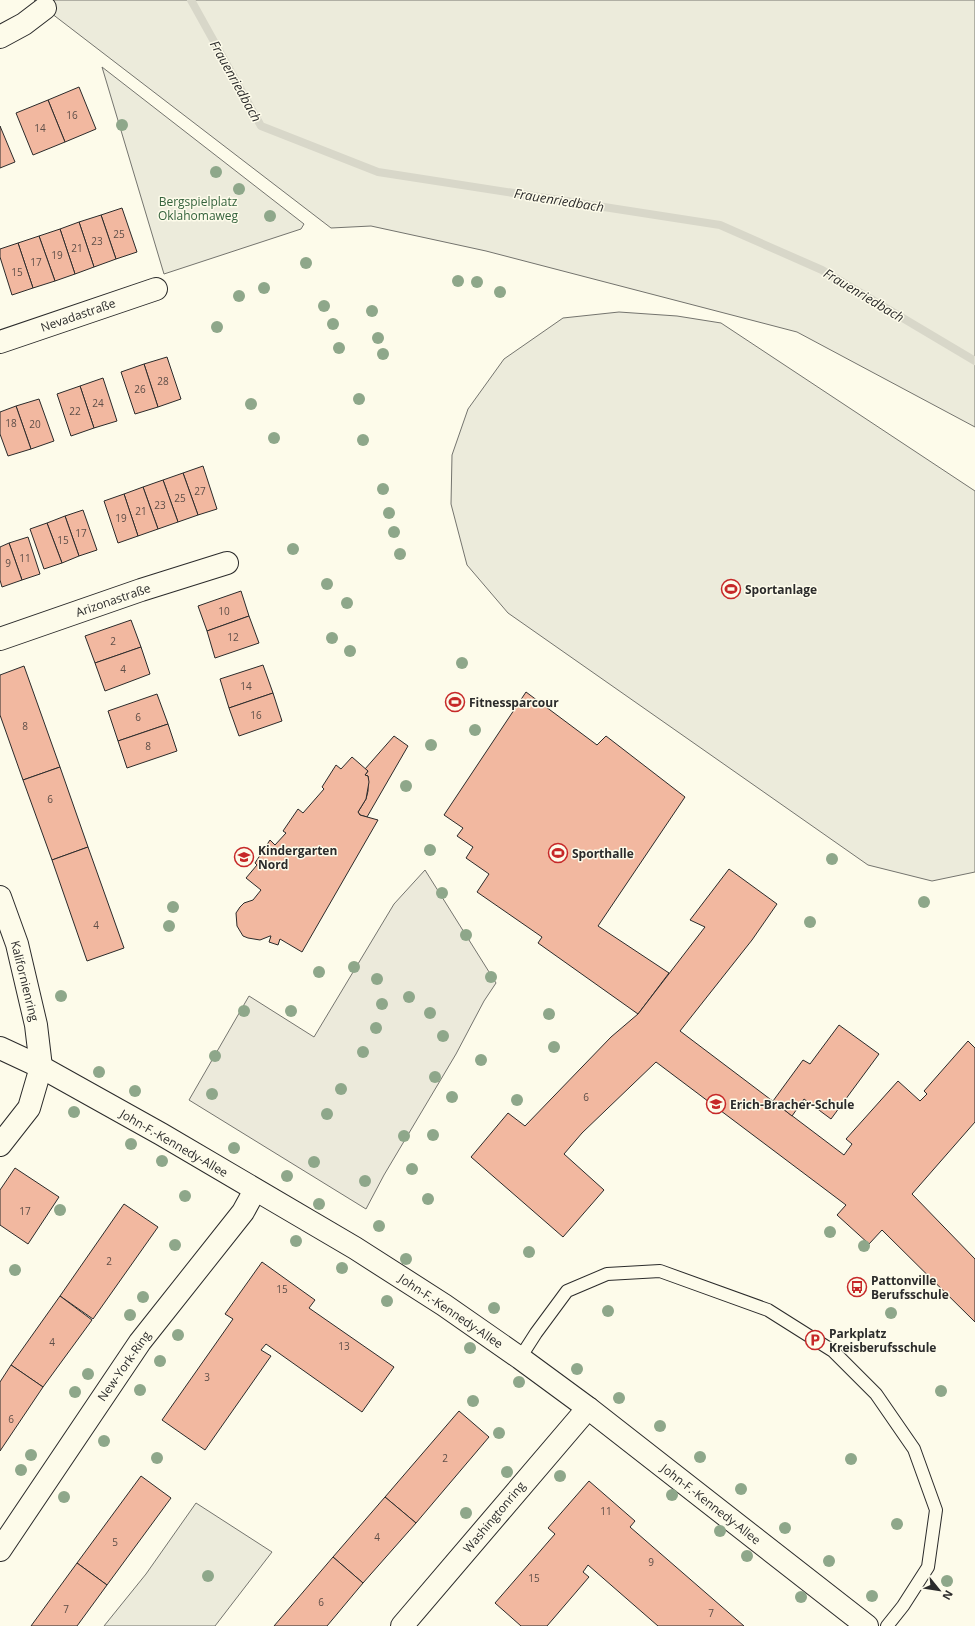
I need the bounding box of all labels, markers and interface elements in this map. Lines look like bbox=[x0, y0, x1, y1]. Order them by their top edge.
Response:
water label: Frauenriedbach bbox=[206, 37, 266, 125]
house number: 16 bbox=[66, 108, 78, 122]
house number: 14 bbox=[34, 121, 46, 135]
water label: Frauenriedbach bbox=[513, 184, 605, 216]
park label: Bergspielplatz Oklahomaweg bbox=[158, 193, 239, 224]
house number: 25 bbox=[113, 227, 125, 241]
house number: 23 bbox=[91, 234, 103, 248]
house number: 21 bbox=[71, 241, 83, 255]
house number: 19 bbox=[51, 248, 63, 262]
house number: 17 bbox=[30, 255, 42, 269]
water label: Frauenriedbach bbox=[820, 264, 908, 326]
house number: 15 bbox=[11, 265, 23, 279]
street label: Nevadastraße bbox=[38, 294, 118, 336]
house number: 28 bbox=[157, 374, 169, 388]
house number: 26 bbox=[134, 382, 146, 396]
house number: 24 bbox=[92, 396, 104, 410]
house number: 22 bbox=[69, 404, 81, 418]
house number: 18 bbox=[5, 416, 17, 430]
house number: 20 bbox=[29, 417, 41, 431]
house number: 27 bbox=[194, 484, 206, 498]
house number: 25 bbox=[174, 491, 186, 505]
house number: 23 bbox=[154, 498, 166, 512]
house number: 21 bbox=[135, 504, 147, 518]
house number: 19 bbox=[115, 511, 127, 525]
house number: 17 bbox=[75, 526, 87, 540]
house number: 15 bbox=[57, 533, 69, 547]
house number: 11 bbox=[19, 551, 31, 565]
house number: 9 bbox=[5, 556, 11, 570]
sports icon: Sportanlage bbox=[720, 578, 742, 600]
street label: Arizonastraße bbox=[73, 579, 153, 621]
place label: Sportanlage bbox=[745, 581, 817, 598]
house number: 10 bbox=[218, 604, 230, 618]
house number: 12 bbox=[227, 630, 239, 644]
house number: 2 bbox=[110, 634, 116, 648]
house number: 4 bbox=[120, 662, 126, 676]
house number: 14 bbox=[240, 679, 252, 693]
sports icon: Fitnessparcour bbox=[444, 691, 466, 713]
place label: Fitnessparcour bbox=[469, 694, 559, 711]
house number: 16 bbox=[250, 708, 262, 722]
house number: 6 bbox=[135, 710, 141, 724]
house number: 8 bbox=[22, 719, 28, 733]
house number: 8 bbox=[145, 739, 151, 753]
house number: 6 bbox=[47, 792, 53, 806]
place label: Kindergarten Nord bbox=[258, 842, 337, 873]
sports icon: Sporthalle bbox=[547, 842, 569, 864]
place label: Sporthalle bbox=[572, 845, 634, 862]
school or university icon: Kindergarten Nord bbox=[233, 846, 255, 868]
house number: 4 bbox=[93, 918, 99, 932]
street label: Kalifornienring bbox=[7, 939, 43, 1024]
house number: 6 bbox=[583, 1090, 589, 1104]
school or university icon: Erich-Bracher-Schule bbox=[705, 1093, 727, 1115]
place label: Erich-Bracher-Schule bbox=[730, 1096, 854, 1113]
street label: John-F.-Kennedy-Allee bbox=[116, 1105, 231, 1181]
house number: 17 bbox=[19, 1204, 31, 1218]
house number: 2 bbox=[106, 1254, 112, 1268]
street label: John-F.-Kennedy-Allee bbox=[395, 1269, 507, 1352]
place label: Pattonville Berufsschule bbox=[871, 1272, 949, 1303]
bus stop icon: Pattonville Berufsschule bbox=[846, 1276, 868, 1298]
house number: 15 bbox=[276, 1282, 288, 1296]
place label: Parkplatz Kreisberufsschule bbox=[829, 1325, 936, 1356]
street label: New-York-Ring bbox=[93, 1327, 155, 1405]
parking icon: Parkplatz Kreisberufsschule bbox=[804, 1329, 826, 1351]
house number: 4 bbox=[49, 1335, 55, 1349]
house number: 13 bbox=[338, 1339, 350, 1353]
house number: 3 bbox=[204, 1370, 210, 1384]
house number: 6 bbox=[8, 1412, 14, 1426]
house number: 2 bbox=[442, 1451, 448, 1465]
street label: John-F.-Kennedy-Allee bbox=[657, 1459, 765, 1548]
street label: Washingtonring bbox=[459, 1477, 529, 1556]
house number: 11 bbox=[600, 1504, 612, 1518]
house number: 4 bbox=[374, 1530, 380, 1544]
house number: 5 bbox=[112, 1535, 118, 1549]
house number: 9 bbox=[648, 1555, 654, 1569]
north arrow bbox=[919, 1570, 959, 1610]
house number: 15 bbox=[528, 1571, 540, 1585]
text: N bbox=[939, 1588, 957, 1603]
house number: 6 bbox=[318, 1595, 324, 1609]
house number: 7 bbox=[63, 1602, 69, 1616]
house number: 7 bbox=[708, 1606, 714, 1620]

